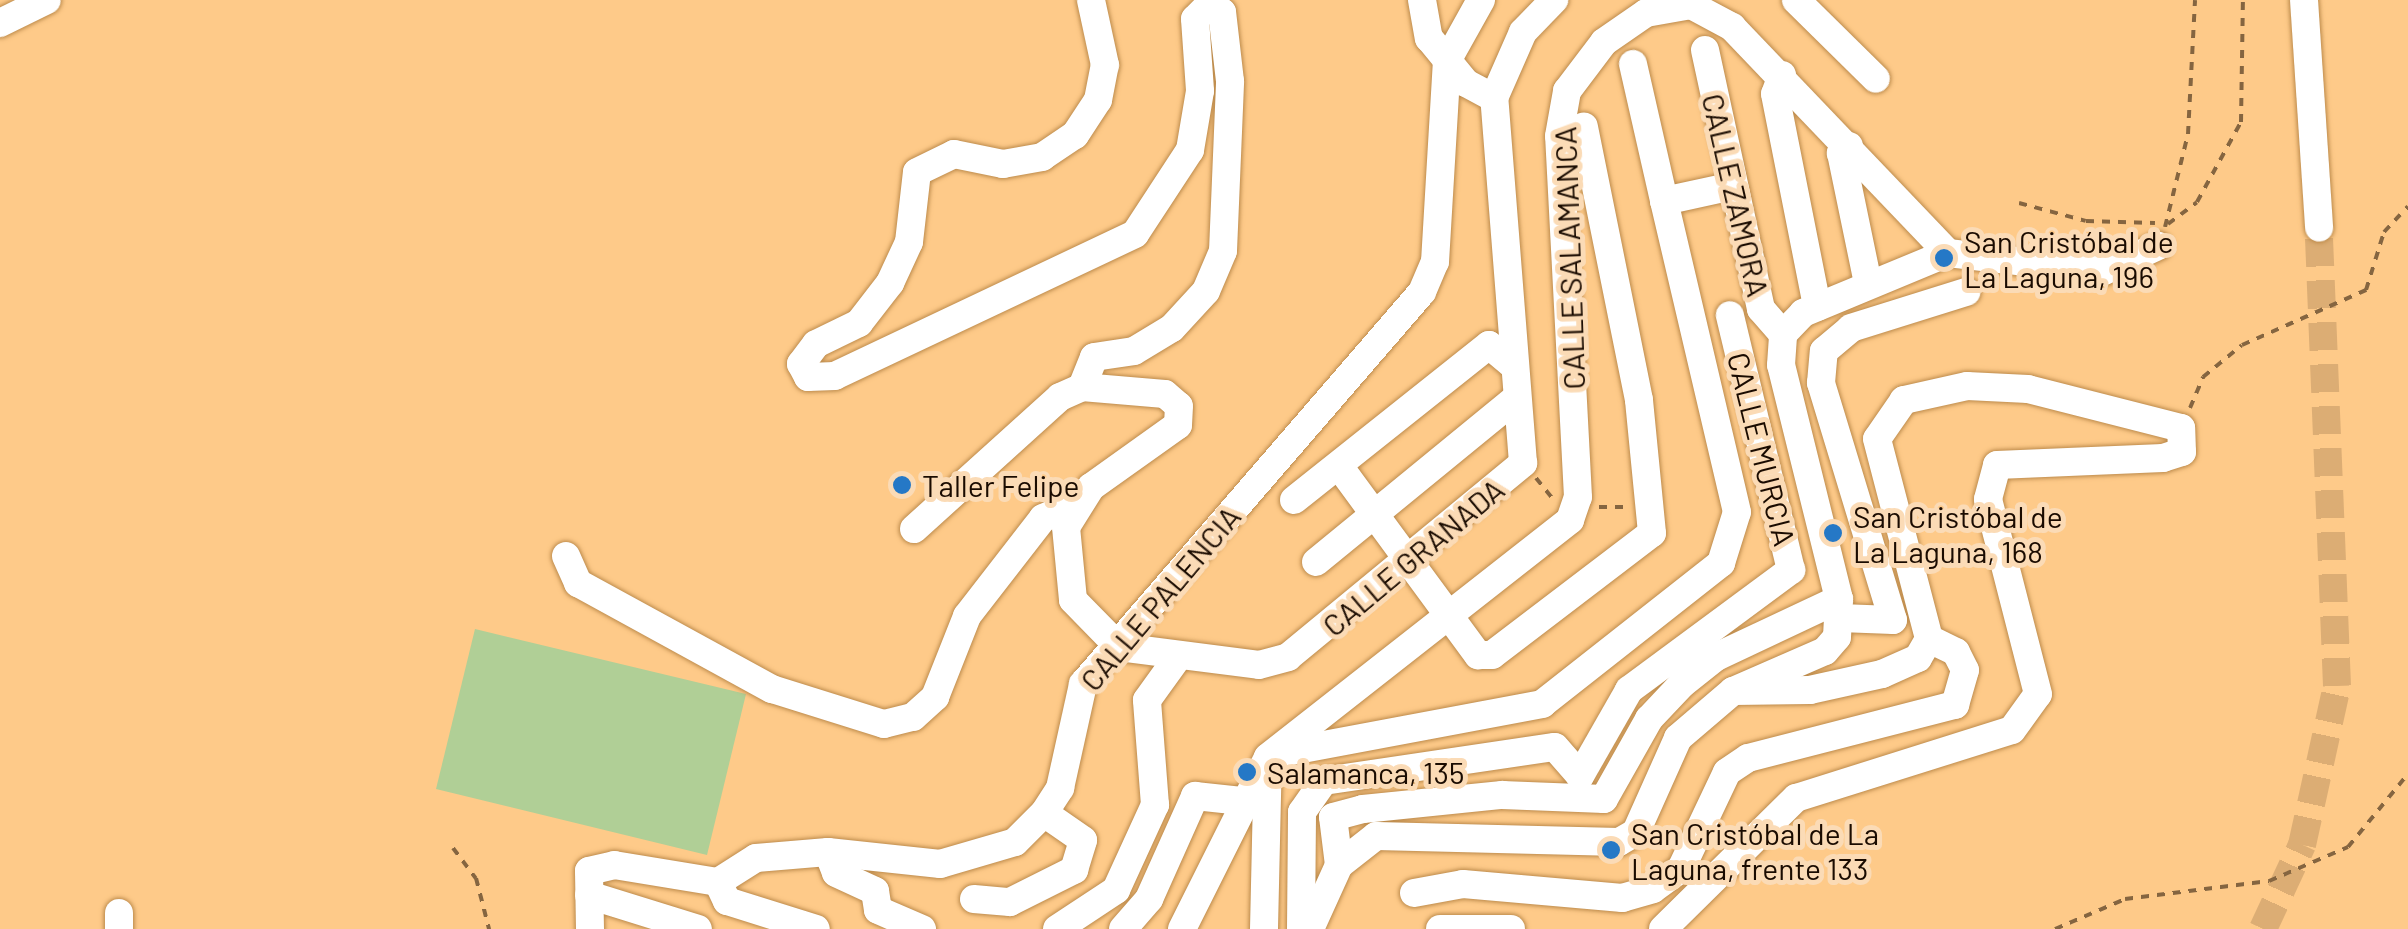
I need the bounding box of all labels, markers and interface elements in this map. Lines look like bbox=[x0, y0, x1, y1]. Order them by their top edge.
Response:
street label: CALLE ZAMORA bbox=[1695, 90, 1777, 300]
street label: CALLE SALAMANCA bbox=[1546, 126, 1592, 390]
place label: San Cristóbal de La Laguna, 196 bbox=[1964, 223, 2174, 294]
marker: San Cristóbal de La Laguna, 196 bbox=[1933, 247, 1955, 269]
street label: CALLE MURCIA bbox=[1721, 349, 1803, 549]
place label: Taller Felipe bbox=[922, 467, 1079, 503]
street label: CALLE GRANADA bbox=[1315, 471, 1511, 643]
marker: Taller Felipe bbox=[891, 474, 913, 496]
place label: San Cristóbal de La Laguna, 168 bbox=[1853, 498, 2063, 568]
street label: CALLE PALENCIA bbox=[1072, 499, 1248, 697]
marker: San Cristóbal de La Laguna, 168 bbox=[1822, 522, 1844, 544]
place label: Salamanca, 135 bbox=[1267, 754, 1464, 790]
marker: Salamanca, 135 bbox=[1236, 761, 1258, 783]
place label: San Cristóbal de La Laguna, frente 133 bbox=[1631, 815, 1879, 886]
marker: San Cristóbal de La Laguna, frente 133 bbox=[1600, 839, 1622, 861]

